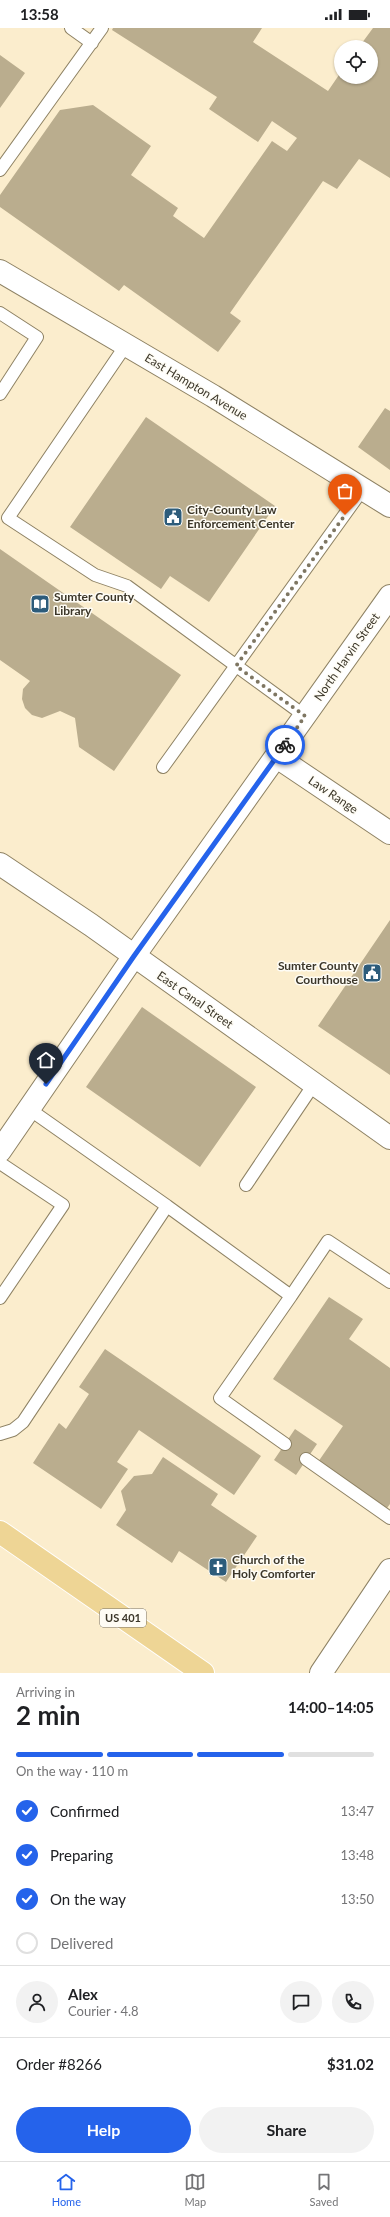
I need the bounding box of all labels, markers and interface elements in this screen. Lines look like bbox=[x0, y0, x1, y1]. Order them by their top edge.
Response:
text: 13:58 bbox=[20, 5, 59, 23]
map controls bbox=[334, 40, 378, 84]
button: locate bbox=[334, 40, 378, 84]
street label: East Hampton Avenue bbox=[142, 350, 250, 423]
pin bbox=[328, 474, 362, 515]
icon: bag bbox=[334, 480, 356, 502]
place label: City-County Law Enforcement Center bbox=[187, 502, 295, 531]
public building icon: City-County Law Enforcement Center bbox=[162, 506, 184, 528]
place label: Sumter County Library bbox=[54, 589, 135, 618]
library icon: Sumter County Library bbox=[29, 593, 51, 615]
street label: North Harvin Street bbox=[311, 609, 383, 704]
courier bbox=[265, 725, 305, 765]
icon: bike bbox=[274, 734, 296, 756]
street label: Law Range bbox=[305, 772, 361, 817]
place label: Sumter County Courthouse bbox=[278, 958, 359, 987]
public building icon: Sumter County Courthouse bbox=[361, 962, 383, 984]
street label: East Canal Street bbox=[154, 968, 237, 1032]
pin bbox=[29, 1043, 63, 1084]
icon: home bbox=[35, 1049, 57, 1071]
place label: Church of the Holy Comforter bbox=[232, 1552, 316, 1581]
church icon: Church of the Holy Comforter bbox=[207, 1556, 229, 1578]
road number: US 401 bbox=[100, 1609, 146, 1627]
text: Arriving in bbox=[16, 1684, 75, 1700]
text: 14:00–14:05 bbox=[288, 1698, 374, 1716]
text: 2 min bbox=[16, 1699, 80, 1731]
text: On the way · 110 m bbox=[16, 1763, 128, 1779]
icon: check bbox=[16, 1800, 38, 1822]
text: Confirmed bbox=[50, 1802, 119, 1820]
text: 13:47 bbox=[341, 1803, 374, 1819]
icon: check bbox=[16, 1844, 38, 1866]
text: Preparing bbox=[50, 1846, 113, 1864]
text: 13:48 bbox=[341, 1847, 374, 1863]
icon: check bbox=[16, 1888, 38, 1910]
text: On the way bbox=[50, 1890, 126, 1908]
text: 13:50 bbox=[341, 1891, 374, 1907]
text: Delivered bbox=[50, 1934, 113, 1952]
button: person bbox=[16, 1981, 58, 2023]
button: chat bbox=[280, 1981, 322, 2023]
button: phone bbox=[332, 1981, 374, 2023]
text: Alex bbox=[68, 1985, 98, 2003]
text: Courier · 4.8 bbox=[68, 2003, 139, 2019]
text: Order #8266 bbox=[16, 2055, 102, 2073]
text: $31.02 bbox=[327, 2055, 374, 2073]
button: Help bbox=[16, 2107, 191, 2153]
button: Share bbox=[199, 2107, 374, 2153]
tab: Home bbox=[52, 2171, 81, 2208]
tab: Map bbox=[184, 2171, 206, 2208]
tab: Saved bbox=[310, 2171, 338, 2208]

